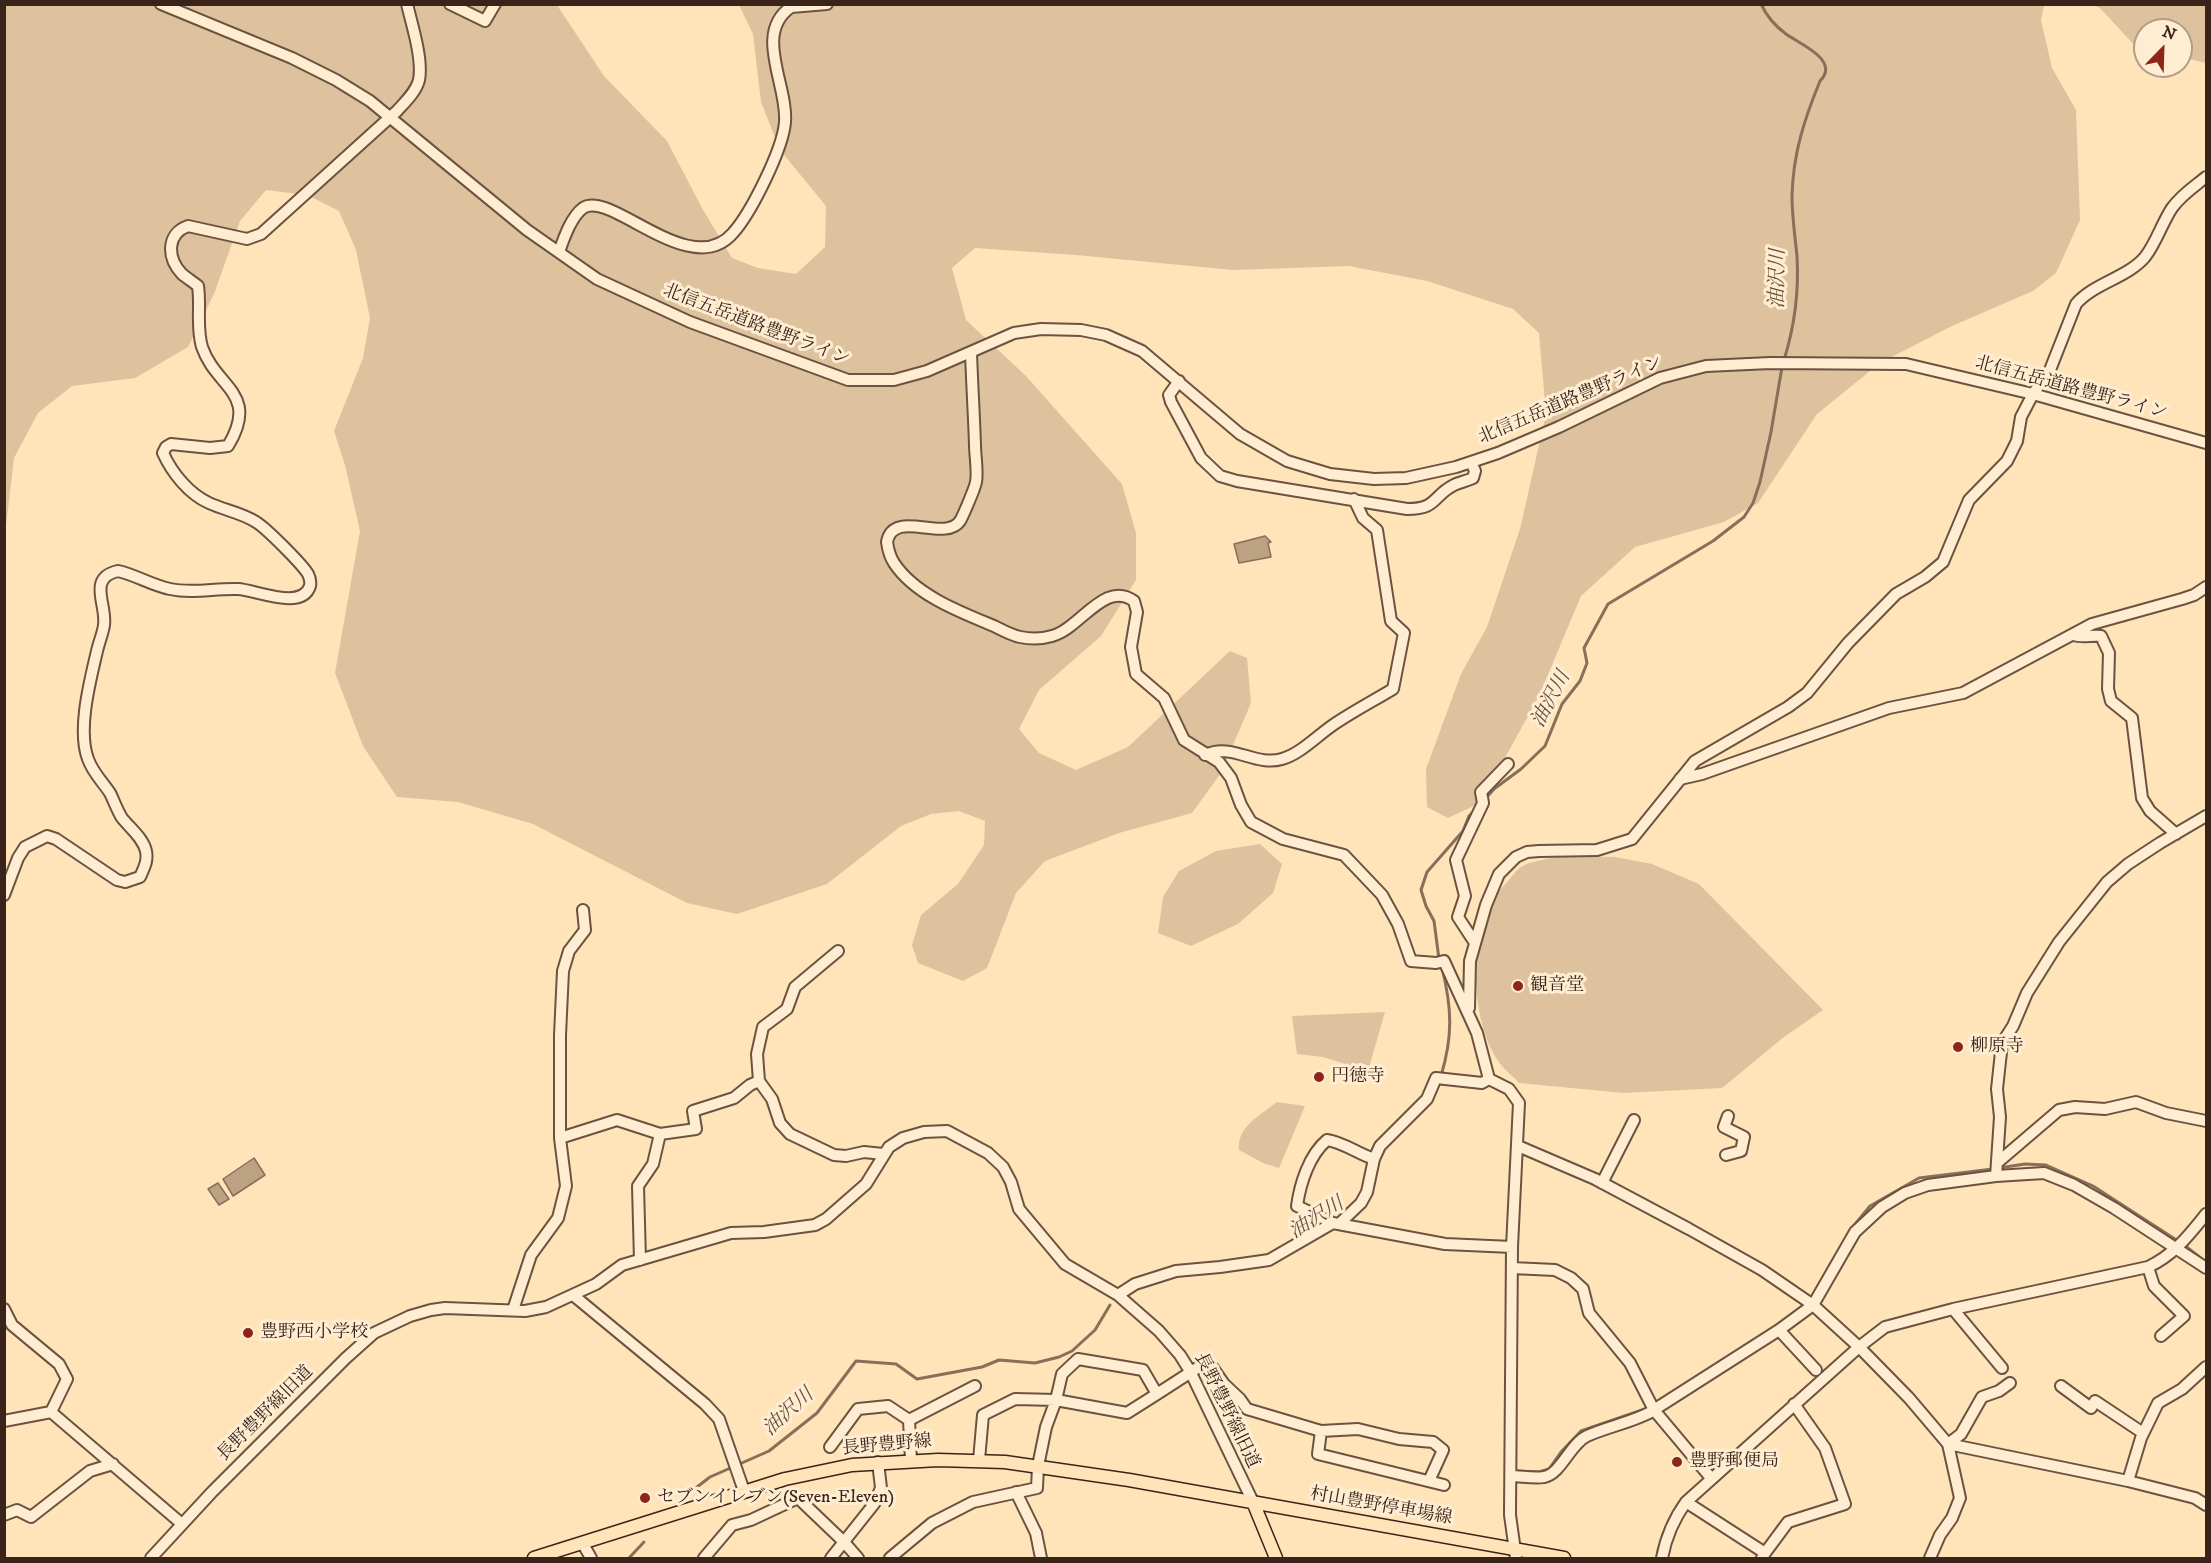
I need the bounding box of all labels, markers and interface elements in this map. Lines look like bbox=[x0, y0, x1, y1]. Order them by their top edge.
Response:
north arrow bbox=[2133, 18, 2193, 78]
text: N bbox=[2159, 21, 2179, 45]
water label: 油沢川 bbox=[1766, 249, 1792, 309]
street label: 北信五岳道路豊野ライン bbox=[660, 280, 852, 372]
street label: 北信五岳道路豊野ライン bbox=[1476, 352, 1666, 450]
street label: 北信五岳道路豊野ライン bbox=[1973, 353, 2169, 425]
water label: 油沢川 bbox=[1527, 668, 1577, 732]
place label: 観音堂 bbox=[1530, 975, 1584, 997]
marker: 観音堂 bbox=[1511, 979, 1525, 993]
place label: 柳原寺 bbox=[1970, 1036, 2024, 1058]
marker: 柳原寺 bbox=[1951, 1040, 1965, 1054]
place label: 円徳寺 bbox=[1331, 1066, 1385, 1088]
marker: 円徳寺 bbox=[1312, 1070, 1326, 1084]
water label: 油沢川 bbox=[1285, 1193, 1349, 1245]
place label: 豊野西小学校 bbox=[260, 1322, 368, 1344]
marker: 豊野西小学校 bbox=[241, 1326, 255, 1340]
street label: 長野豊野線旧道 bbox=[1189, 1350, 1263, 1472]
street label: 長野豊野線旧道 bbox=[214, 1362, 318, 1466]
water label: 油沢川 bbox=[759, 1384, 819, 1442]
street label: 長野豊野線 bbox=[841, 1431, 933, 1461]
place label: 豊野郵便局 bbox=[1689, 1451, 1779, 1473]
marker: 豊野郵便局 bbox=[1670, 1455, 1684, 1469]
street label: 村山豊野停車場線 bbox=[1308, 1484, 1454, 1530]
place label: セブンイレブン(Seven-Eleven) bbox=[657, 1487, 894, 1509]
marker: セブンイレブン(Seven-Eleven) bbox=[638, 1491, 652, 1505]

